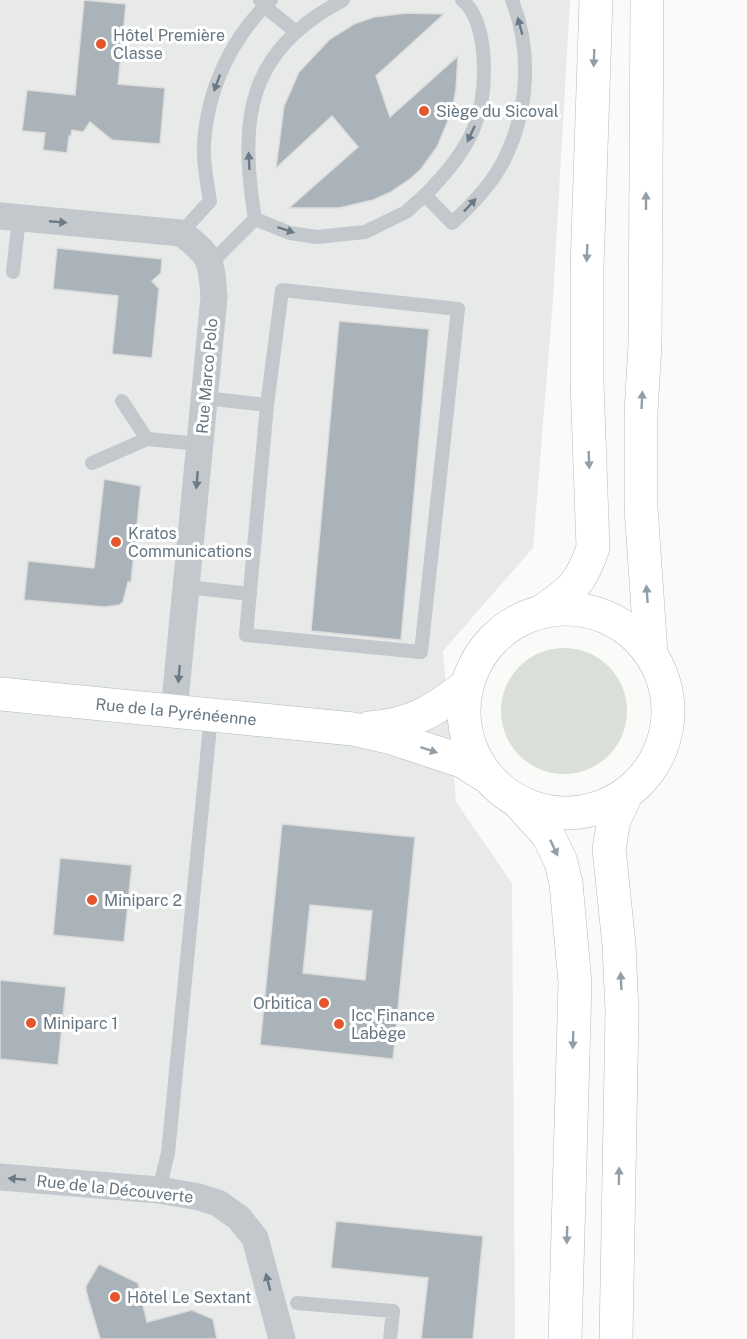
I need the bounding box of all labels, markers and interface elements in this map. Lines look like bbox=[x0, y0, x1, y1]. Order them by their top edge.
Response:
one-way arrow bbox=[515, 16, 525, 35]
place label: Hôtel Première Classe bbox=[113, 26, 225, 63]
marker: Hôtel Première Classe bbox=[94, 37, 108, 51]
one-way arrow bbox=[589, 49, 598, 68]
one-way arrow bbox=[211, 75, 221, 93]
place label: Siège du Sicoval bbox=[436, 102, 559, 121]
marker: Siège du Sicoval bbox=[417, 104, 431, 118]
one-way arrow bbox=[466, 126, 475, 143]
one-way arrow bbox=[244, 151, 253, 170]
one-way arrow bbox=[641, 192, 651, 211]
one-way arrow bbox=[463, 198, 477, 213]
one-way arrow bbox=[49, 217, 68, 227]
one-way arrow bbox=[277, 226, 295, 236]
one-way arrow bbox=[583, 244, 592, 263]
street label: Rue Marco Polo bbox=[192, 317, 222, 435]
one-way arrow bbox=[637, 390, 646, 409]
one-way arrow bbox=[585, 451, 594, 470]
one-way arrow bbox=[192, 470, 202, 489]
place label: Kratos Communications bbox=[128, 524, 252, 561]
marker: Kratos Communications bbox=[109, 535, 123, 549]
one-way arrow bbox=[642, 585, 651, 604]
one-way arrow bbox=[174, 665, 184, 684]
street label: Rue de la Pyrénéenne bbox=[95, 694, 258, 729]
one-way arrow bbox=[420, 746, 438, 756]
one-way arrow bbox=[549, 839, 559, 857]
place label: Miniparc 2 bbox=[104, 891, 182, 910]
marker: Miniparc 2 bbox=[85, 893, 99, 907]
one-way arrow bbox=[616, 971, 625, 990]
place label: Orbitica bbox=[253, 994, 312, 1013]
marker: Orbitica bbox=[317, 996, 331, 1010]
place label: Icc Finance Labège bbox=[351, 1006, 435, 1043]
place label: Miniparc 1 bbox=[43, 1014, 118, 1033]
marker: Miniparc 1 bbox=[24, 1016, 38, 1030]
marker: Icc Finance Labège bbox=[332, 1017, 346, 1031]
one-way arrow bbox=[568, 1031, 577, 1050]
one-way arrow bbox=[614, 1166, 624, 1185]
street label: Rue de la Découverte bbox=[36, 1171, 194, 1207]
one-way arrow bbox=[8, 1174, 27, 1183]
one-way arrow bbox=[562, 1226, 572, 1245]
one-way arrow bbox=[262, 1273, 272, 1291]
place label: Hôtel Le Sextant bbox=[127, 1288, 251, 1307]
marker: Hôtel Le Sextant bbox=[108, 1290, 122, 1304]

